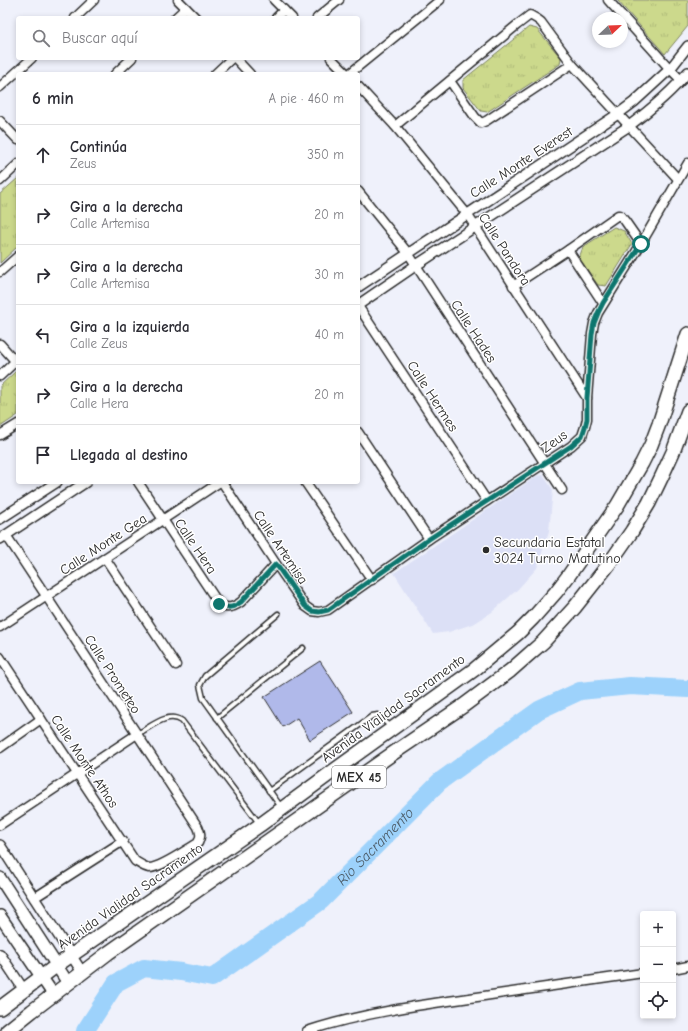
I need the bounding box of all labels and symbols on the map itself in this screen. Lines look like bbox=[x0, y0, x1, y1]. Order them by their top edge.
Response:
north arrow bbox=[592, 12, 628, 48]
street label: Calle Monte Everest bbox=[467, 122, 577, 202]
street label: Calle Pandora bbox=[475, 210, 534, 289]
route start bbox=[632, 235, 650, 253]
street label: Calle Hades bbox=[447, 297, 500, 366]
street label: Calle Hermes bbox=[403, 358, 462, 435]
street label: Zeus bbox=[538, 426, 571, 457]
street label: Calle Artemisa bbox=[250, 507, 312, 588]
street label: Calle Monte Gea bbox=[57, 510, 150, 579]
street label: Calle Hera bbox=[171, 515, 220, 577]
place label: Secundaria Estatal 3024 Turno Matutino bbox=[494, 534, 621, 567]
marker: Secundaria Estatal 3024 Turno Matutino bbox=[481, 545, 491, 555]
route end bbox=[210, 595, 228, 613]
street label: Calle Prometeo bbox=[81, 632, 144, 717]
street label: Avenida Vialidad Sacramento bbox=[318, 651, 468, 766]
street label: Calle Monte Athos bbox=[47, 712, 122, 811]
road number: MEX 45 bbox=[332, 766, 386, 788]
water label: Rio Sacramento bbox=[333, 804, 418, 889]
street label: Avenida Vialidad Sacramento bbox=[54, 840, 206, 953]

